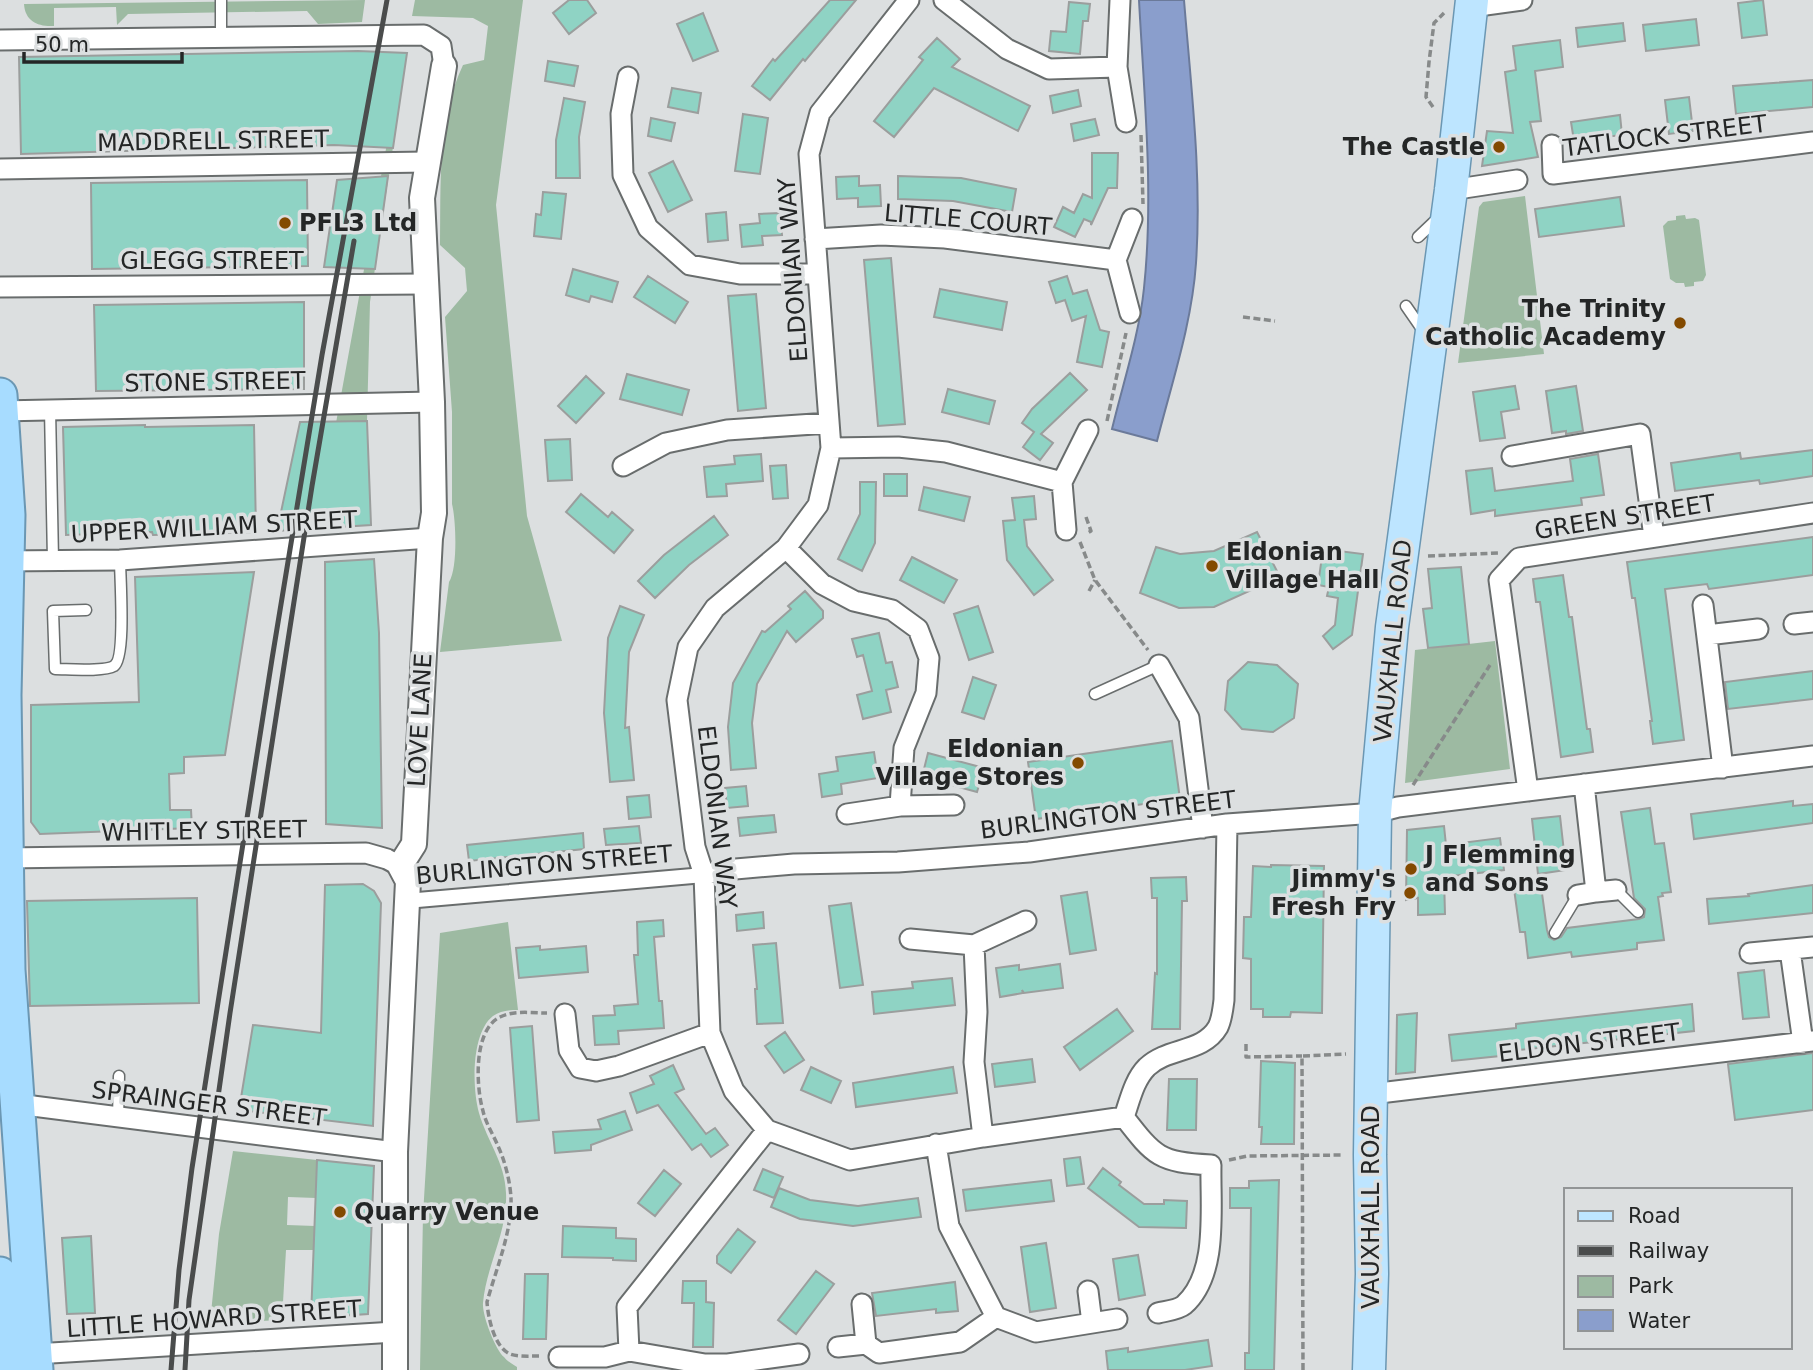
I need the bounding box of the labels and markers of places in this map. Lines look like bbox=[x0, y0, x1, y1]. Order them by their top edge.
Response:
place label: The Castle bbox=[1343, 133, 1485, 161]
marker: The Castle bbox=[1491, 139, 1507, 155]
place label: PFL3 Ltd bbox=[299, 209, 417, 237]
marker: PFL3 Ltd bbox=[277, 215, 293, 231]
place label: The Trinity Catholic Academy bbox=[1425, 295, 1666, 351]
marker: The Trinity Catholic Academy bbox=[1672, 315, 1688, 331]
place label: Eldonian Village Hall bbox=[1226, 538, 1380, 594]
marker: Eldonian Village Hall bbox=[1204, 558, 1220, 574]
place label: Eldonian Village Stores bbox=[876, 735, 1064, 791]
marker: Eldonian Village Stores bbox=[1070, 755, 1086, 771]
place label: J Flemming and Sons bbox=[1423, 841, 1576, 897]
marker: J Flemming and Sons bbox=[1403, 861, 1419, 877]
place label: Jimmy's Fresh Fry bbox=[1271, 865, 1396, 921]
marker: Jimmy's Fresh Fry bbox=[1402, 885, 1418, 901]
place label: Quarry Venue bbox=[354, 1198, 539, 1226]
marker: Quarry Venue bbox=[332, 1204, 348, 1220]

